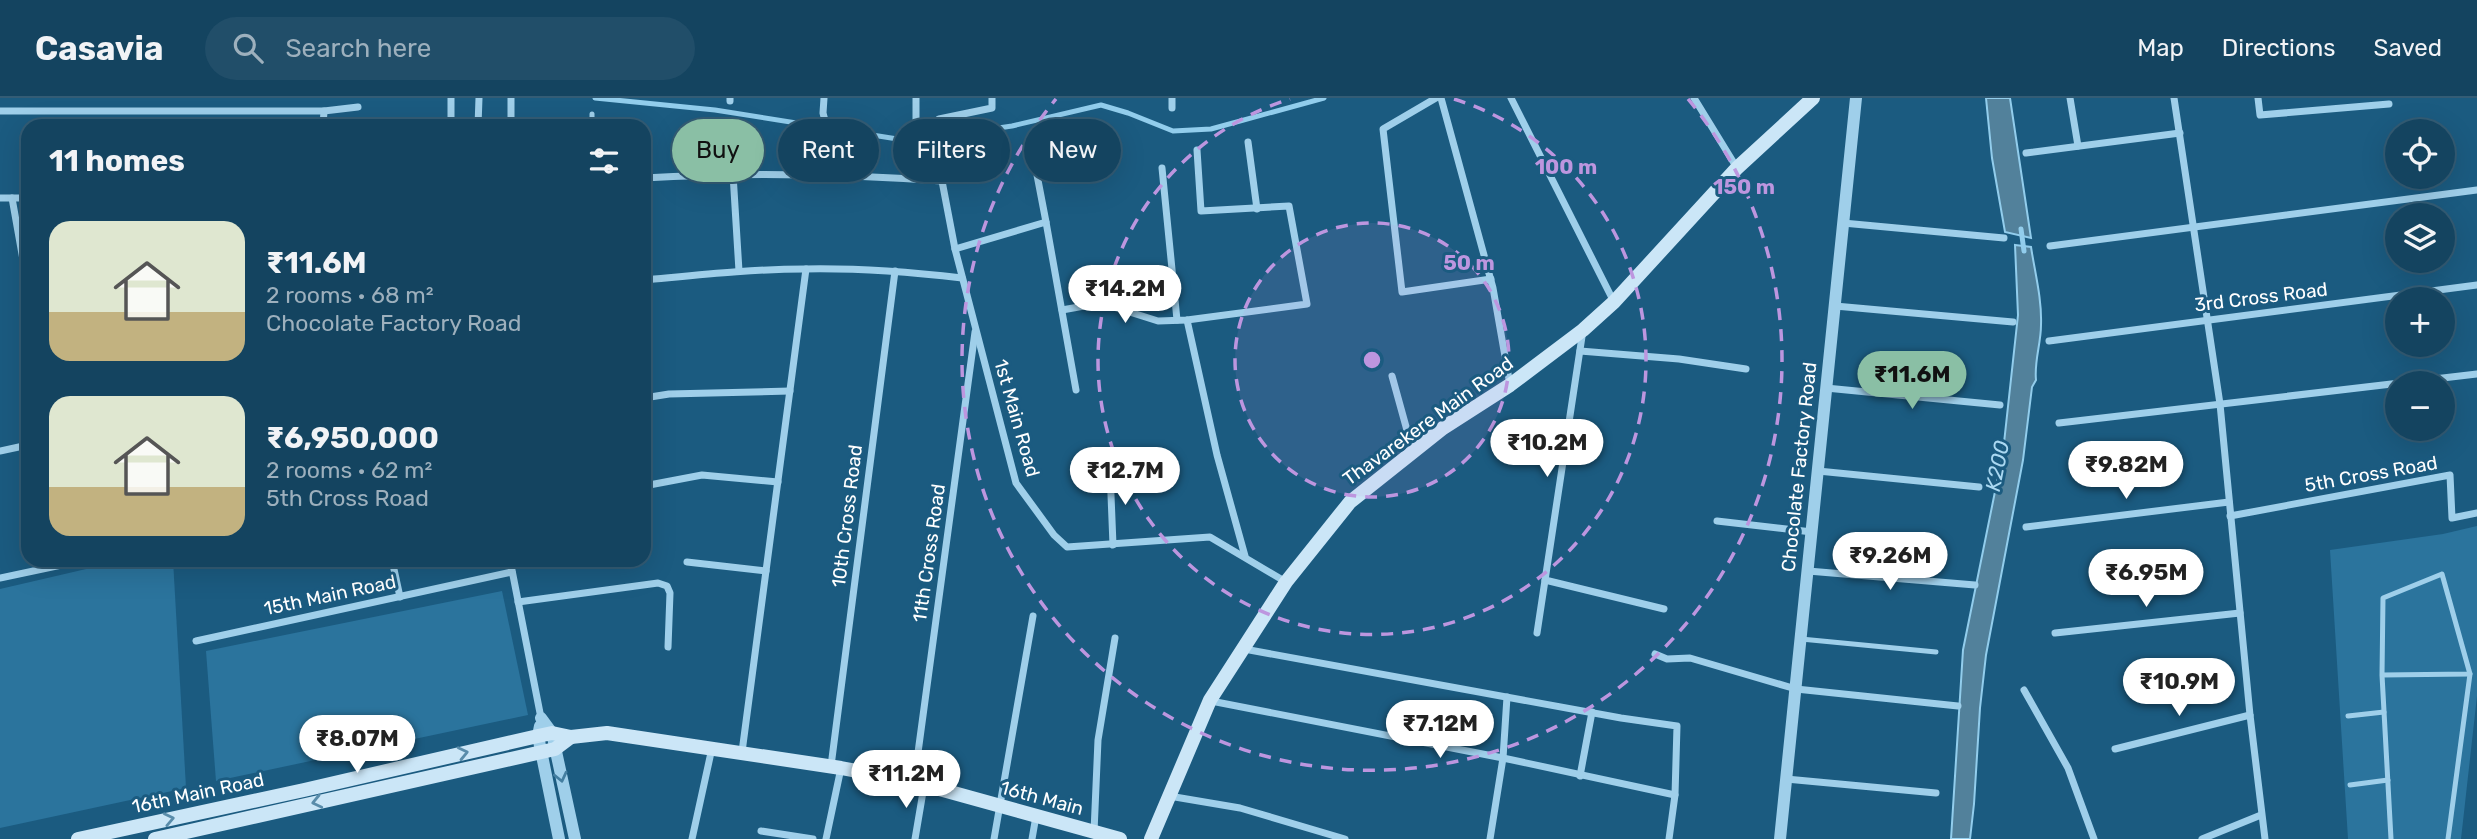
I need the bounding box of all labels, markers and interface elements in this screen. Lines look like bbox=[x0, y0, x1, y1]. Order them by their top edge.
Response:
search box bbox=[205, 17, 695, 80]
text: Casavia bbox=[35, 29, 163, 68]
icon: search bbox=[229, 29, 267, 67]
text: Search here bbox=[285, 33, 431, 64]
text: Map bbox=[2137, 34, 2184, 62]
text: Directions bbox=[2222, 34, 2335, 62]
text: Saved bbox=[2373, 34, 2442, 62]
chip: Buy bbox=[672, 119, 764, 182]
chip: Rent bbox=[778, 119, 879, 182]
chip: Filters bbox=[893, 119, 1010, 182]
chip: New bbox=[1024, 119, 1121, 182]
map controls bbox=[2385, 119, 2455, 441]
button: locate bbox=[2385, 119, 2455, 189]
icon: filters bbox=[585, 142, 623, 180]
text: 11 homes bbox=[49, 143, 185, 179]
text: 100 m bbox=[1535, 154, 1597, 179]
text: 150 m bbox=[1713, 174, 1775, 199]
button: layers bbox=[2385, 203, 2455, 273]
text: ₹11.6M bbox=[266, 245, 367, 281]
icon: home bbox=[105, 249, 189, 333]
text: 50 m bbox=[1443, 250, 1495, 275]
pin: ₹14.2M bbox=[1068, 266, 1182, 325]
text: ₹14.2M bbox=[1084, 274, 1166, 302]
street label: 3rd Cross Road bbox=[2193, 277, 2329, 317]
text: 2 rooms · 68 m² bbox=[266, 281, 434, 309]
button: + bbox=[2385, 287, 2455, 357]
text: Chocolate Factory Road bbox=[266, 309, 521, 337]
centre of rings bbox=[1360, 348, 1384, 372]
street label: Thavarekere Main Road bbox=[1339, 352, 1517, 490]
pin: ₹11.6M bbox=[1855, 352, 1969, 411]
street label: 1st Main Road bbox=[989, 357, 1045, 479]
text: ₹11.6M bbox=[1873, 360, 1951, 388]
street label: Chocolate Factory Road bbox=[1777, 361, 1821, 573]
button: − bbox=[2385, 371, 2455, 441]
text: ₹6,950,000 bbox=[266, 420, 439, 456]
pin: ₹10.2M bbox=[1490, 420, 1604, 479]
icon: home bbox=[105, 424, 189, 508]
text: ₹10.2M bbox=[1506, 428, 1588, 456]
water label: K200 bbox=[1980, 438, 2014, 494]
pin: ₹9.82M bbox=[2069, 442, 2183, 501]
street label: 10th Cross Road bbox=[827, 443, 867, 589]
pin: ₹12.7M bbox=[1068, 448, 1182, 507]
text: ₹9.82M bbox=[2084, 450, 2168, 478]
street label: 5th Cross Road bbox=[2303, 451, 2439, 497]
text: 2 rooms · 62 m² bbox=[266, 456, 432, 484]
text: ₹12.7M bbox=[1086, 456, 1164, 484]
street label: 11th Cross Road bbox=[908, 482, 950, 624]
text: 5th Cross Road bbox=[266, 484, 429, 512]
pin: ₹9.26M bbox=[1833, 532, 1947, 592]
text: ₹9.26M bbox=[1849, 541, 1931, 569]
pin: ₹6.95M bbox=[2089, 550, 2203, 609]
text: ₹6.95M bbox=[2104, 558, 2188, 586]
street label: 15th Main Road bbox=[262, 570, 398, 620]
pin: ₹10.9M bbox=[2122, 658, 2236, 718]
text: ₹10.9M bbox=[2139, 667, 2219, 695]
pin: ₹7.12M bbox=[1383, 700, 1497, 760]
text: ₹7.12M bbox=[1402, 709, 1478, 737]
pin: ₹8.07M bbox=[300, 716, 414, 775]
text: ₹8.07M bbox=[315, 724, 399, 752]
one-way arrow bbox=[457, 747, 469, 762]
pin: ₹11.2M bbox=[849, 750, 963, 810]
text: ₹11.2M bbox=[867, 759, 945, 787]
street label: 16th Main Road bbox=[130, 768, 266, 818]
one-way arrow bbox=[553, 771, 568, 783]
street label: 16th Main bbox=[998, 776, 1086, 820]
one-way arrow bbox=[311, 794, 323, 809]
one-way arrow bbox=[163, 813, 175, 828]

